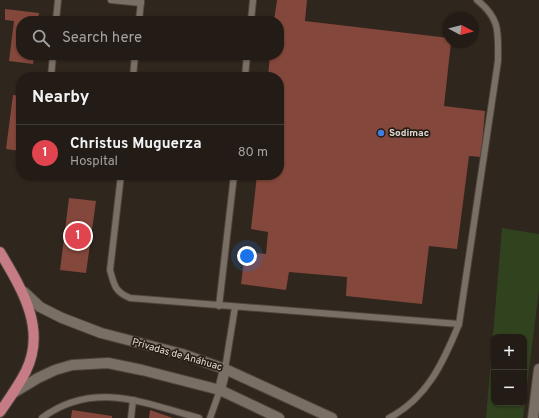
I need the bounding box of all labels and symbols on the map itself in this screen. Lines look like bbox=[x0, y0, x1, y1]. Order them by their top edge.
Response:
north arrow bbox=[443, 12, 479, 48]
place label: Sodimac bbox=[389, 127, 429, 140]
marker: Sodimac bbox=[376, 128, 386, 138]
pin: 1 bbox=[65, 221, 91, 251]
your location bbox=[237, 246, 257, 266]
street label: Privadas de Anáhuac bbox=[130, 336, 224, 374]

